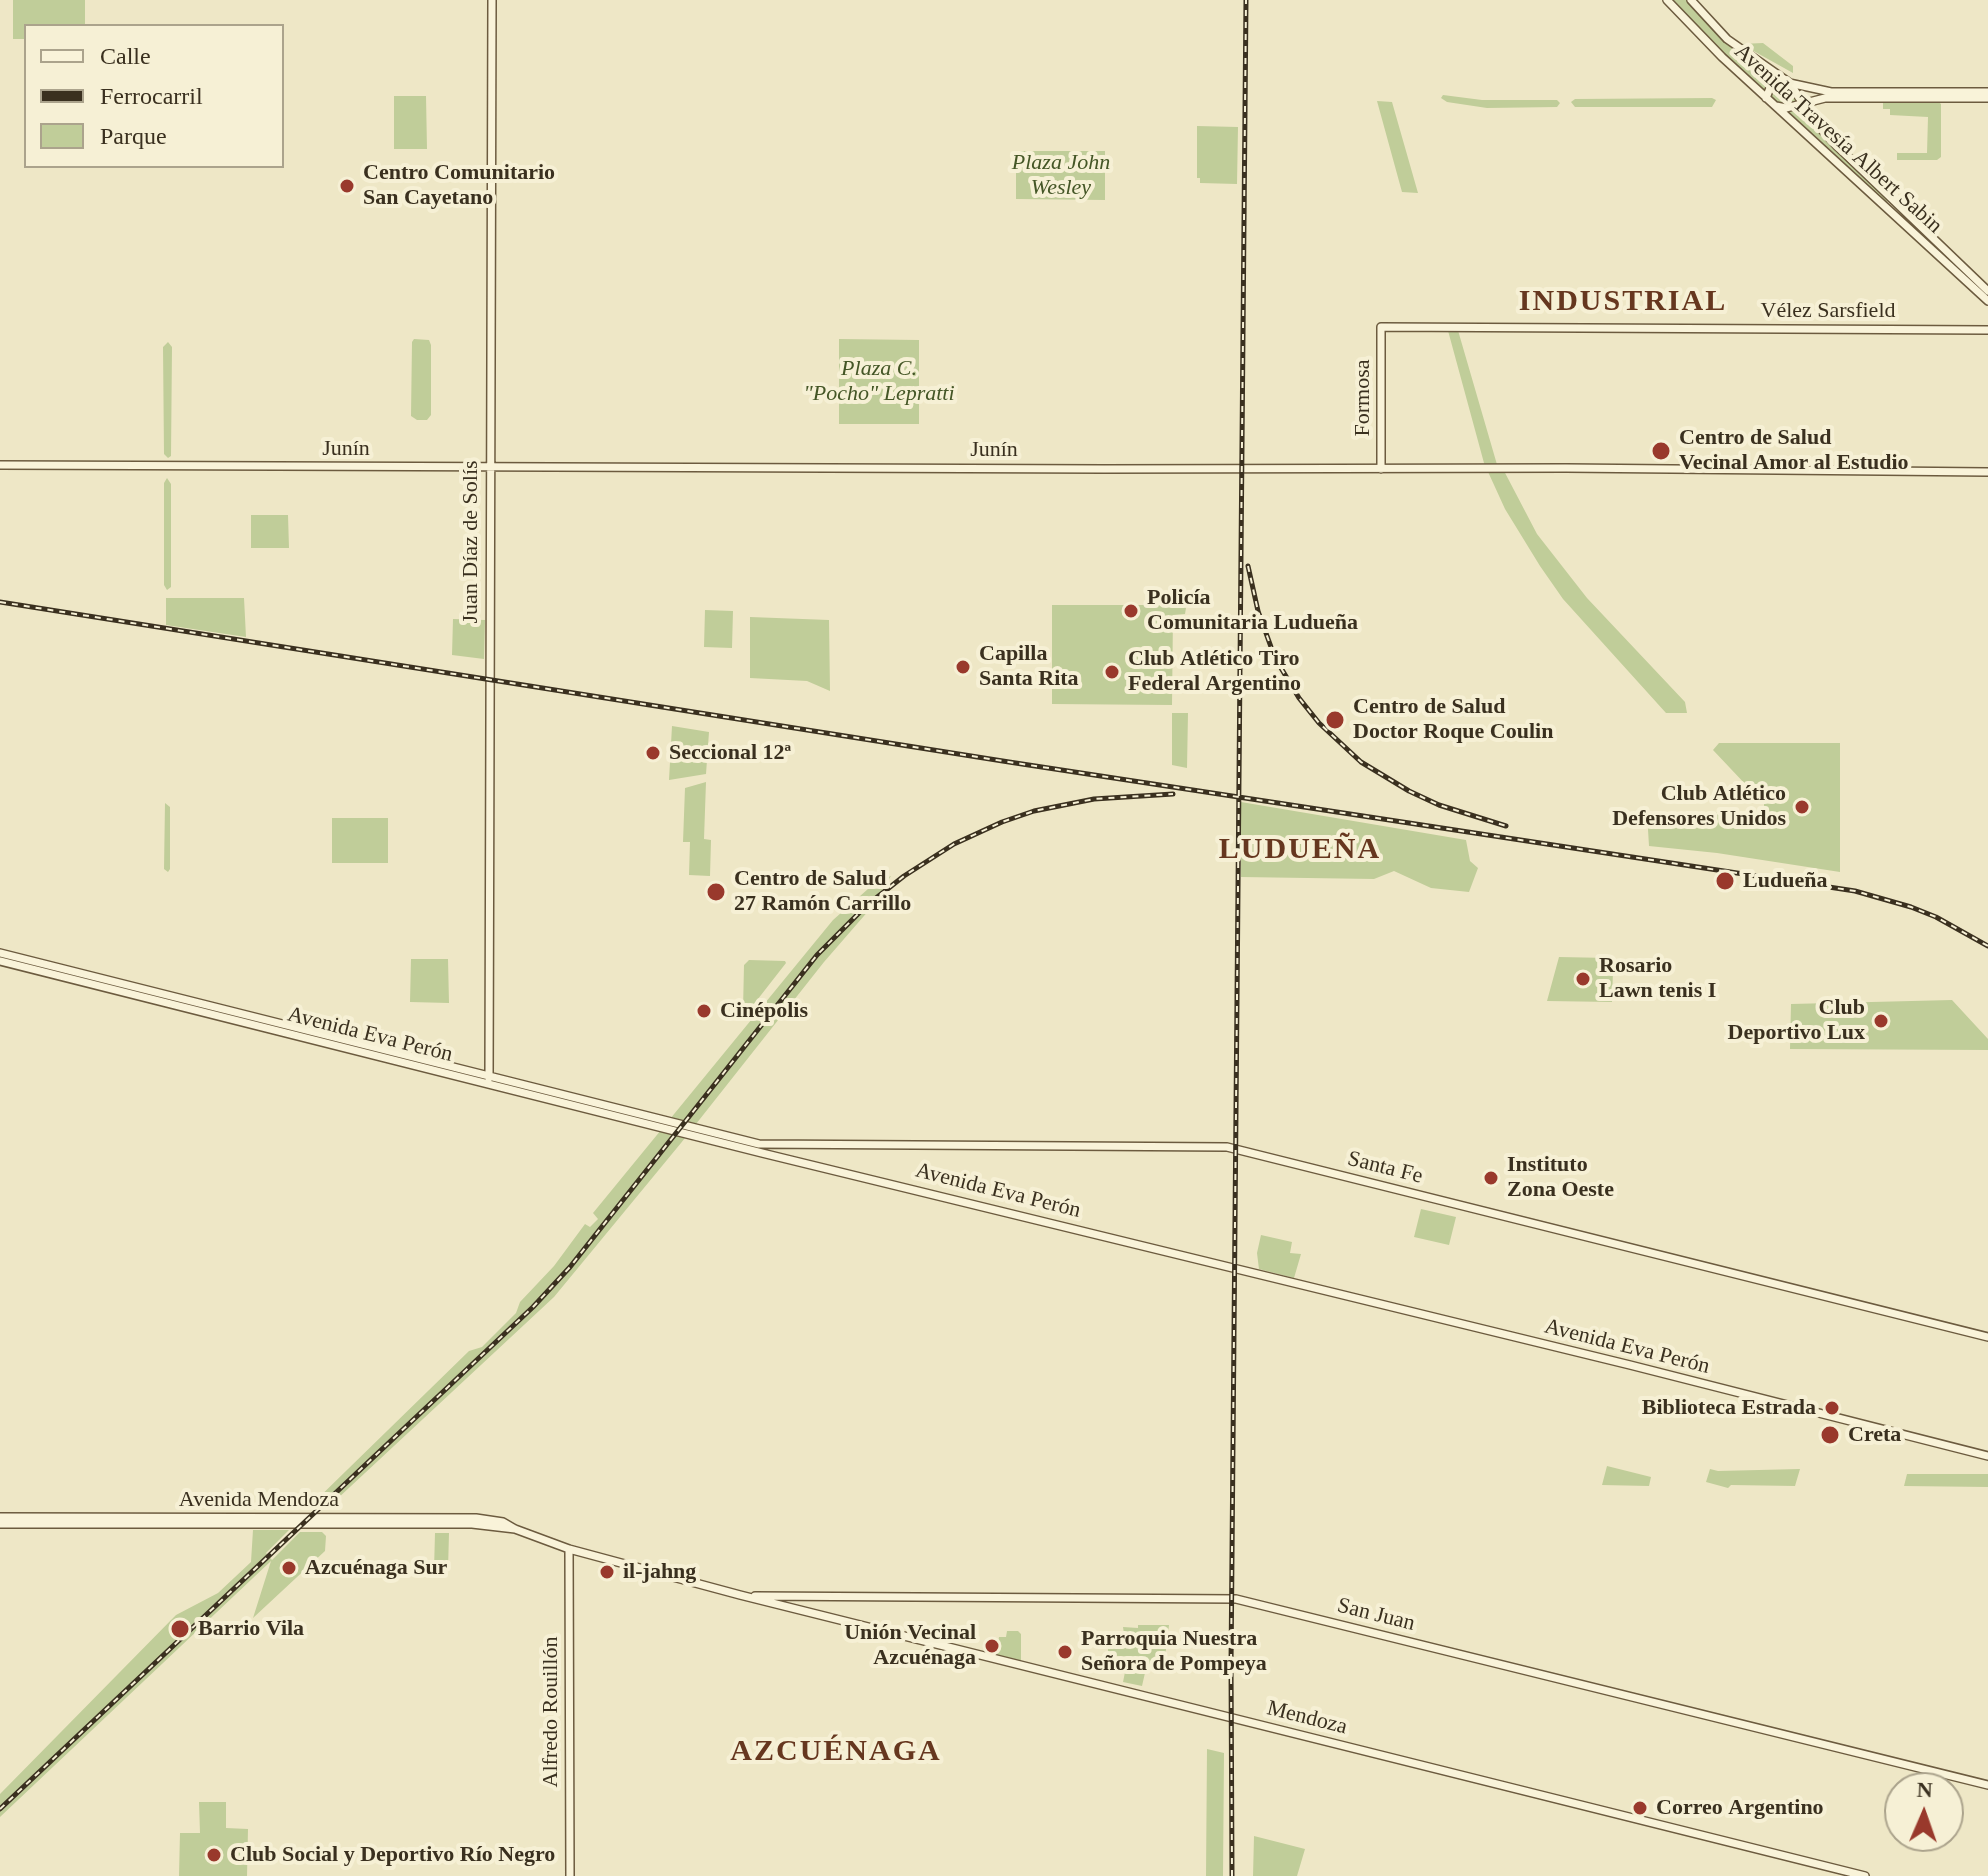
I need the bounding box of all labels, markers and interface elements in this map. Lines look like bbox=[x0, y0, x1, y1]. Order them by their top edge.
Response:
legend bbox=[24, 24, 284, 168]
street label: Avenida Travesía Albert Sabin bbox=[1729, 39, 1947, 239]
text: Calle bbox=[100, 43, 151, 69]
text: Ferrocarril bbox=[100, 83, 203, 109]
text: Parque bbox=[100, 123, 167, 149]
park label: Plaza John Wesley bbox=[1012, 150, 1110, 202]
place label: Centro Comunitario San Cayetano bbox=[363, 160, 555, 212]
marker: Centro Comunitario San Cayetano bbox=[338, 177, 356, 195]
district label: INDUSTRIAL bbox=[1519, 284, 1727, 320]
street label: Vélez Sarsfield bbox=[1761, 298, 1895, 324]
park label: Plaza C. "Pocho" Lepratti bbox=[803, 356, 955, 408]
street label: Formosa bbox=[1350, 360, 1376, 436]
place label: Centro de Salud Vecinal Amor al Estudio bbox=[1679, 425, 1909, 476]
street label: Junín bbox=[322, 436, 370, 462]
street label: Junín bbox=[970, 437, 1018, 463]
marker: Centro de Salud Vecinal Amor al Estudio bbox=[1650, 440, 1672, 462]
street label: Juan Díaz de Solís bbox=[458, 460, 484, 624]
place label: Policía Comunitaria Ludueña bbox=[1147, 585, 1358, 636]
marker: Policía Comunitaria Ludueña bbox=[1122, 602, 1140, 620]
place label: Capilla Santa Rita bbox=[979, 641, 1079, 692]
place label: Club Atlético Tiro Federal Argentino bbox=[1128, 646, 1301, 698]
marker: Capilla Santa Rita bbox=[954, 658, 972, 676]
marker: Club Atlético Tiro Federal Argentino bbox=[1103, 663, 1121, 681]
place label: Centro de Salud Doctor Roque Coulin bbox=[1353, 694, 1553, 746]
marker: Centro de Salud Doctor Roque Coulin bbox=[1324, 709, 1346, 731]
place label: Seccional 12ª bbox=[669, 740, 791, 766]
marker: Seccional 12ª bbox=[644, 744, 662, 762]
place label: Club Atlético Defensores Unidos bbox=[1612, 781, 1786, 832]
marker: Club Atlético Defensores Unidos bbox=[1793, 798, 1811, 816]
district label: LUDUEÑA bbox=[1219, 832, 1381, 868]
place label: Centro de Salud 27 Ramón Carrillo bbox=[734, 866, 911, 918]
place label: Ludueña bbox=[1743, 868, 1827, 894]
marker: Ludueña bbox=[1714, 870, 1736, 892]
marker: Centro de Salud 27 Ramón Carrillo bbox=[705, 881, 727, 903]
place label: Rosario Lawn tenis I bbox=[1599, 953, 1716, 1004]
marker: Rosario Lawn tenis I bbox=[1574, 970, 1592, 988]
place label: Club Deportivo Lux bbox=[1728, 995, 1865, 1046]
place label: Cinépolis bbox=[720, 998, 808, 1024]
street label: Avenida Eva Perón bbox=[285, 1002, 455, 1068]
marker: Cinépolis bbox=[695, 1002, 713, 1020]
marker: Club Deportivo Lux bbox=[1872, 1012, 1890, 1030]
street label: Santa Fe bbox=[1345, 1146, 1425, 1190]
place label: Instituto Zona Oeste bbox=[1507, 1152, 1614, 1204]
street label: Avenida Eva Perón bbox=[913, 1158, 1083, 1224]
marker: Instituto Zona Oeste bbox=[1482, 1169, 1500, 1187]
street label: Avenida Eva Perón bbox=[1542, 1314, 1712, 1380]
place label: Biblioteca Estrada bbox=[1642, 1395, 1816, 1421]
marker: Biblioteca Estrada bbox=[1823, 1399, 1841, 1417]
place label: Creta bbox=[1848, 1422, 1901, 1448]
marker: Creta bbox=[1819, 1424, 1841, 1446]
street label: Avenida Mendoza bbox=[179, 1487, 339, 1513]
place label: Azcuénaga Sur bbox=[305, 1555, 447, 1581]
marker: Azcuénaga Sur bbox=[280, 1559, 298, 1577]
place label: il-jahng bbox=[623, 1559, 696, 1585]
marker: il-jahng bbox=[598, 1563, 616, 1581]
street label: San Juan bbox=[1335, 1593, 1417, 1637]
place label: Barrio Vila bbox=[198, 1616, 304, 1642]
marker: Barrio Vila bbox=[169, 1618, 191, 1640]
place label: Unión Vecinal Azcuénaga bbox=[844, 1620, 976, 1672]
place label: Parroquia Nuestra Señora de Pompeya bbox=[1081, 1626, 1267, 1678]
street label: Alfredo Rouillón bbox=[538, 1637, 564, 1787]
marker: Unión Vecinal Azcuénaga bbox=[983, 1637, 1001, 1655]
marker: Parroquia Nuestra Señora de Pompeya bbox=[1056, 1643, 1074, 1661]
street label: Mendoza bbox=[1264, 1695, 1350, 1741]
district label: AZCUÉNAGA bbox=[730, 1734, 942, 1770]
north arrow bbox=[1884, 1772, 1964, 1852]
text: N bbox=[1916, 1777, 1933, 1802]
place label: Correo Argentino bbox=[1656, 1795, 1824, 1821]
marker: Correo Argentino bbox=[1631, 1799, 1649, 1817]
place label: Club Social y Deportivo Río Negro bbox=[230, 1842, 555, 1868]
marker: Club Social y Deportivo Río Negro bbox=[205, 1846, 223, 1864]

